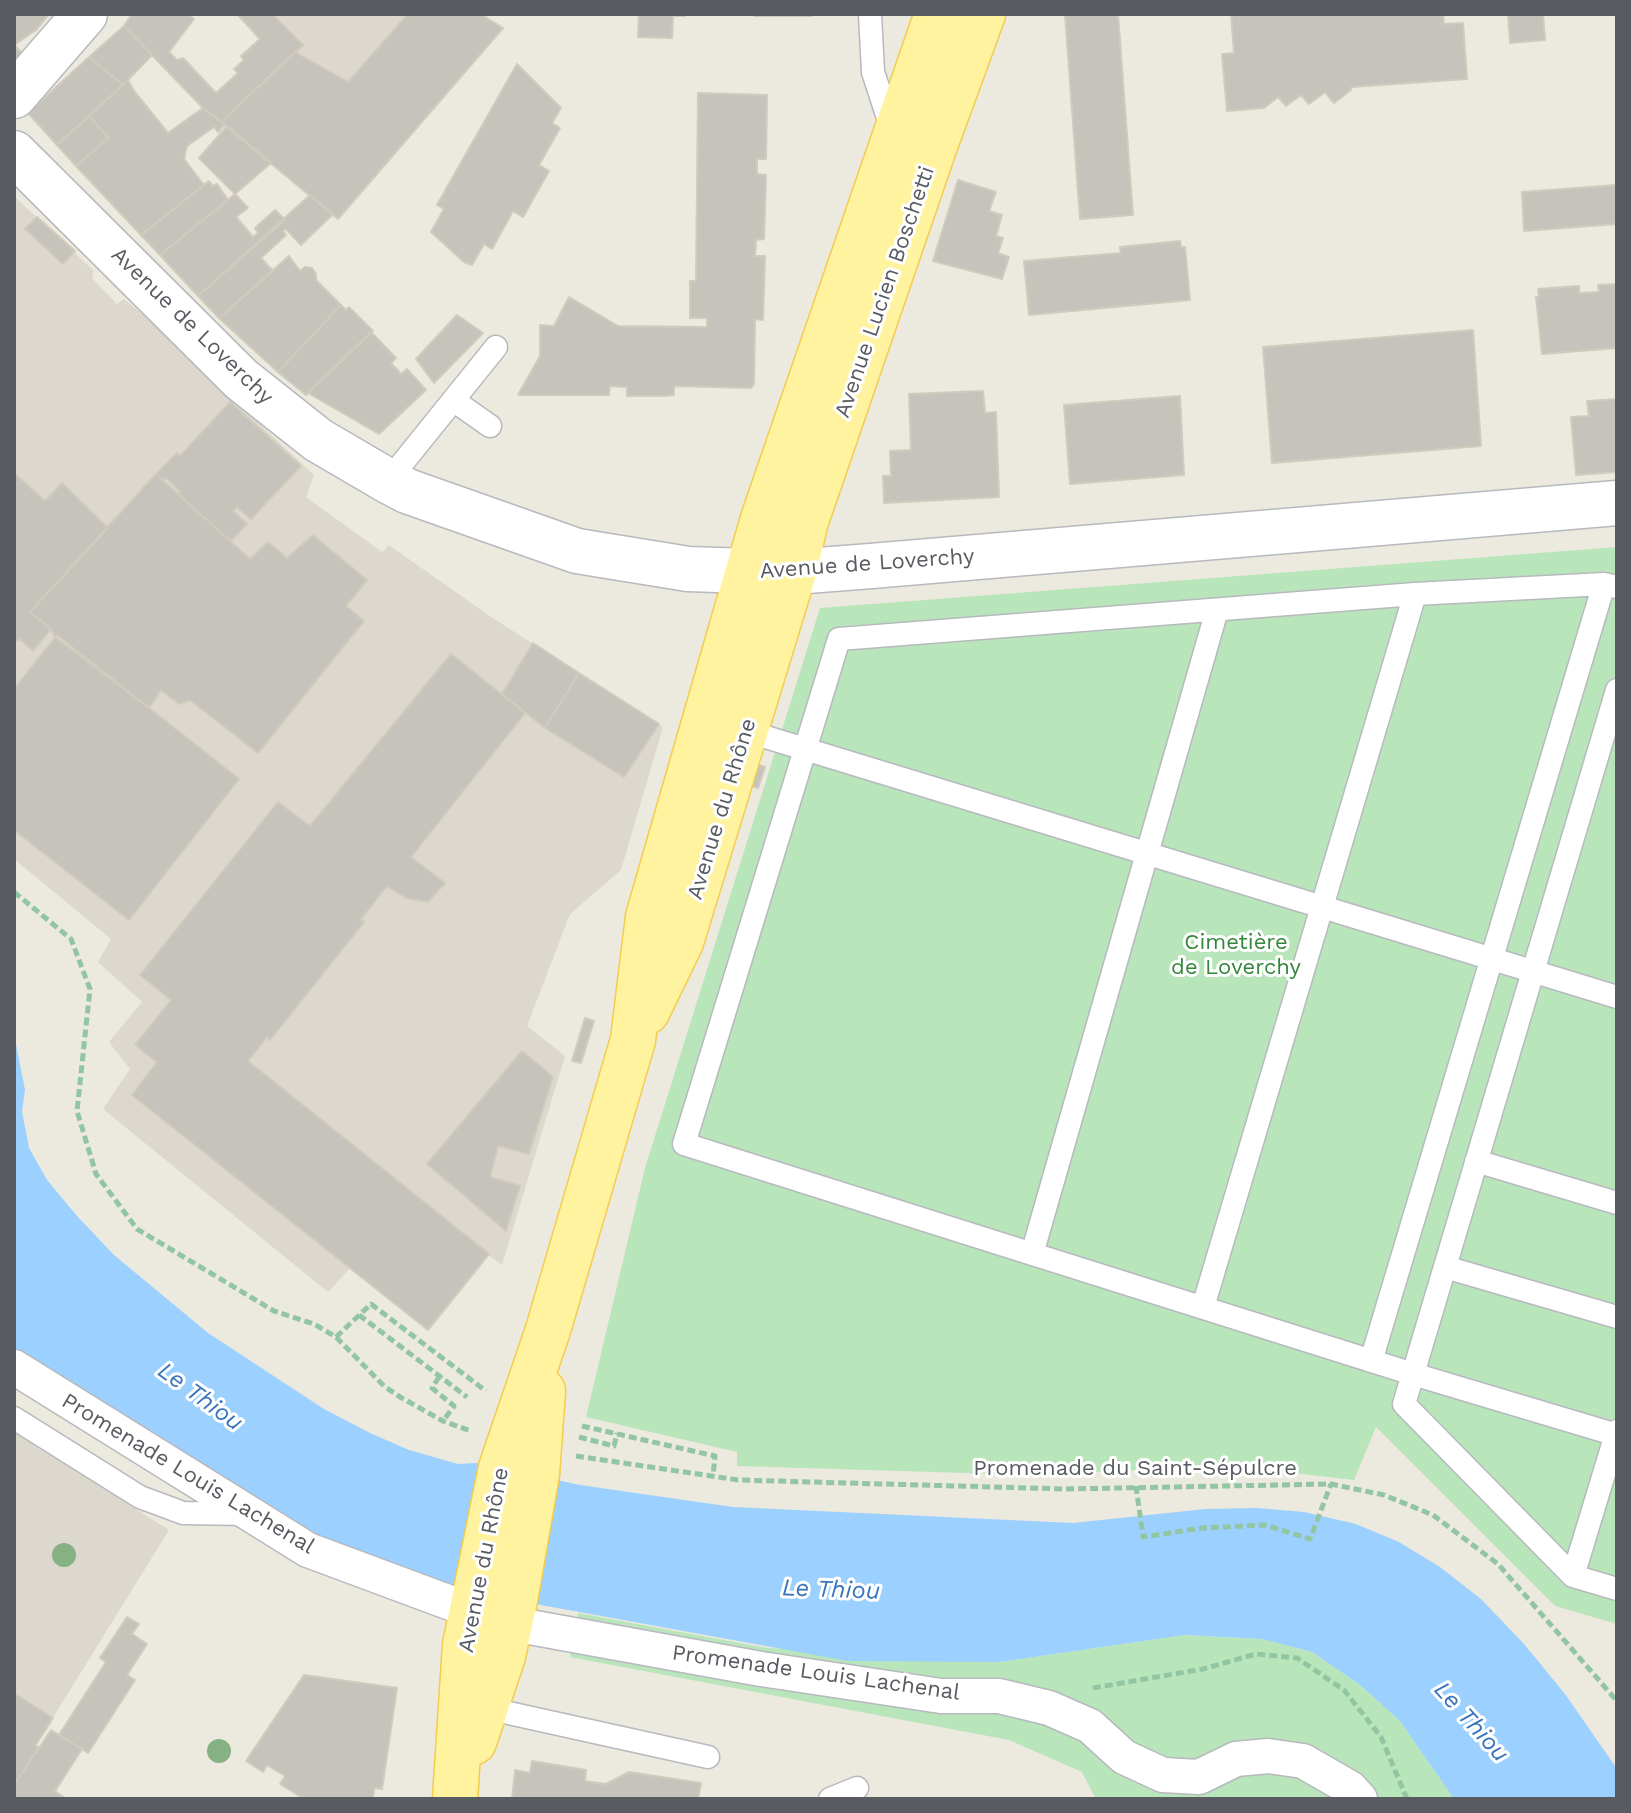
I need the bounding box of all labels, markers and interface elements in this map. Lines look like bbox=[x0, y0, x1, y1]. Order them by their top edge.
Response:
street label: Avenue Lucien Boschetti bbox=[830, 163, 940, 421]
street label: Avenue de Loverchy bbox=[105, 242, 279, 410]
street label: Avenue de Loverchy bbox=[759, 543, 975, 585]
street label: Avenue du Rhône bbox=[682, 715, 762, 903]
park label: Cimetière de Loverchy bbox=[1171, 930, 1301, 982]
water label: Le Thiou bbox=[152, 1356, 248, 1438]
street label: Promenade Louis Lachenal bbox=[57, 1388, 319, 1560]
street label: Promenade du Saint-Sépulcre bbox=[973, 1456, 1297, 1482]
street label: Avenue du Rhône bbox=[453, 1465, 515, 1655]
water label: Le Thiou bbox=[781, 1574, 881, 1606]
street label: Promenade Louis Lachenal bbox=[670, 1640, 962, 1706]
water label: Le Thiou bbox=[1427, 1676, 1515, 1768]

